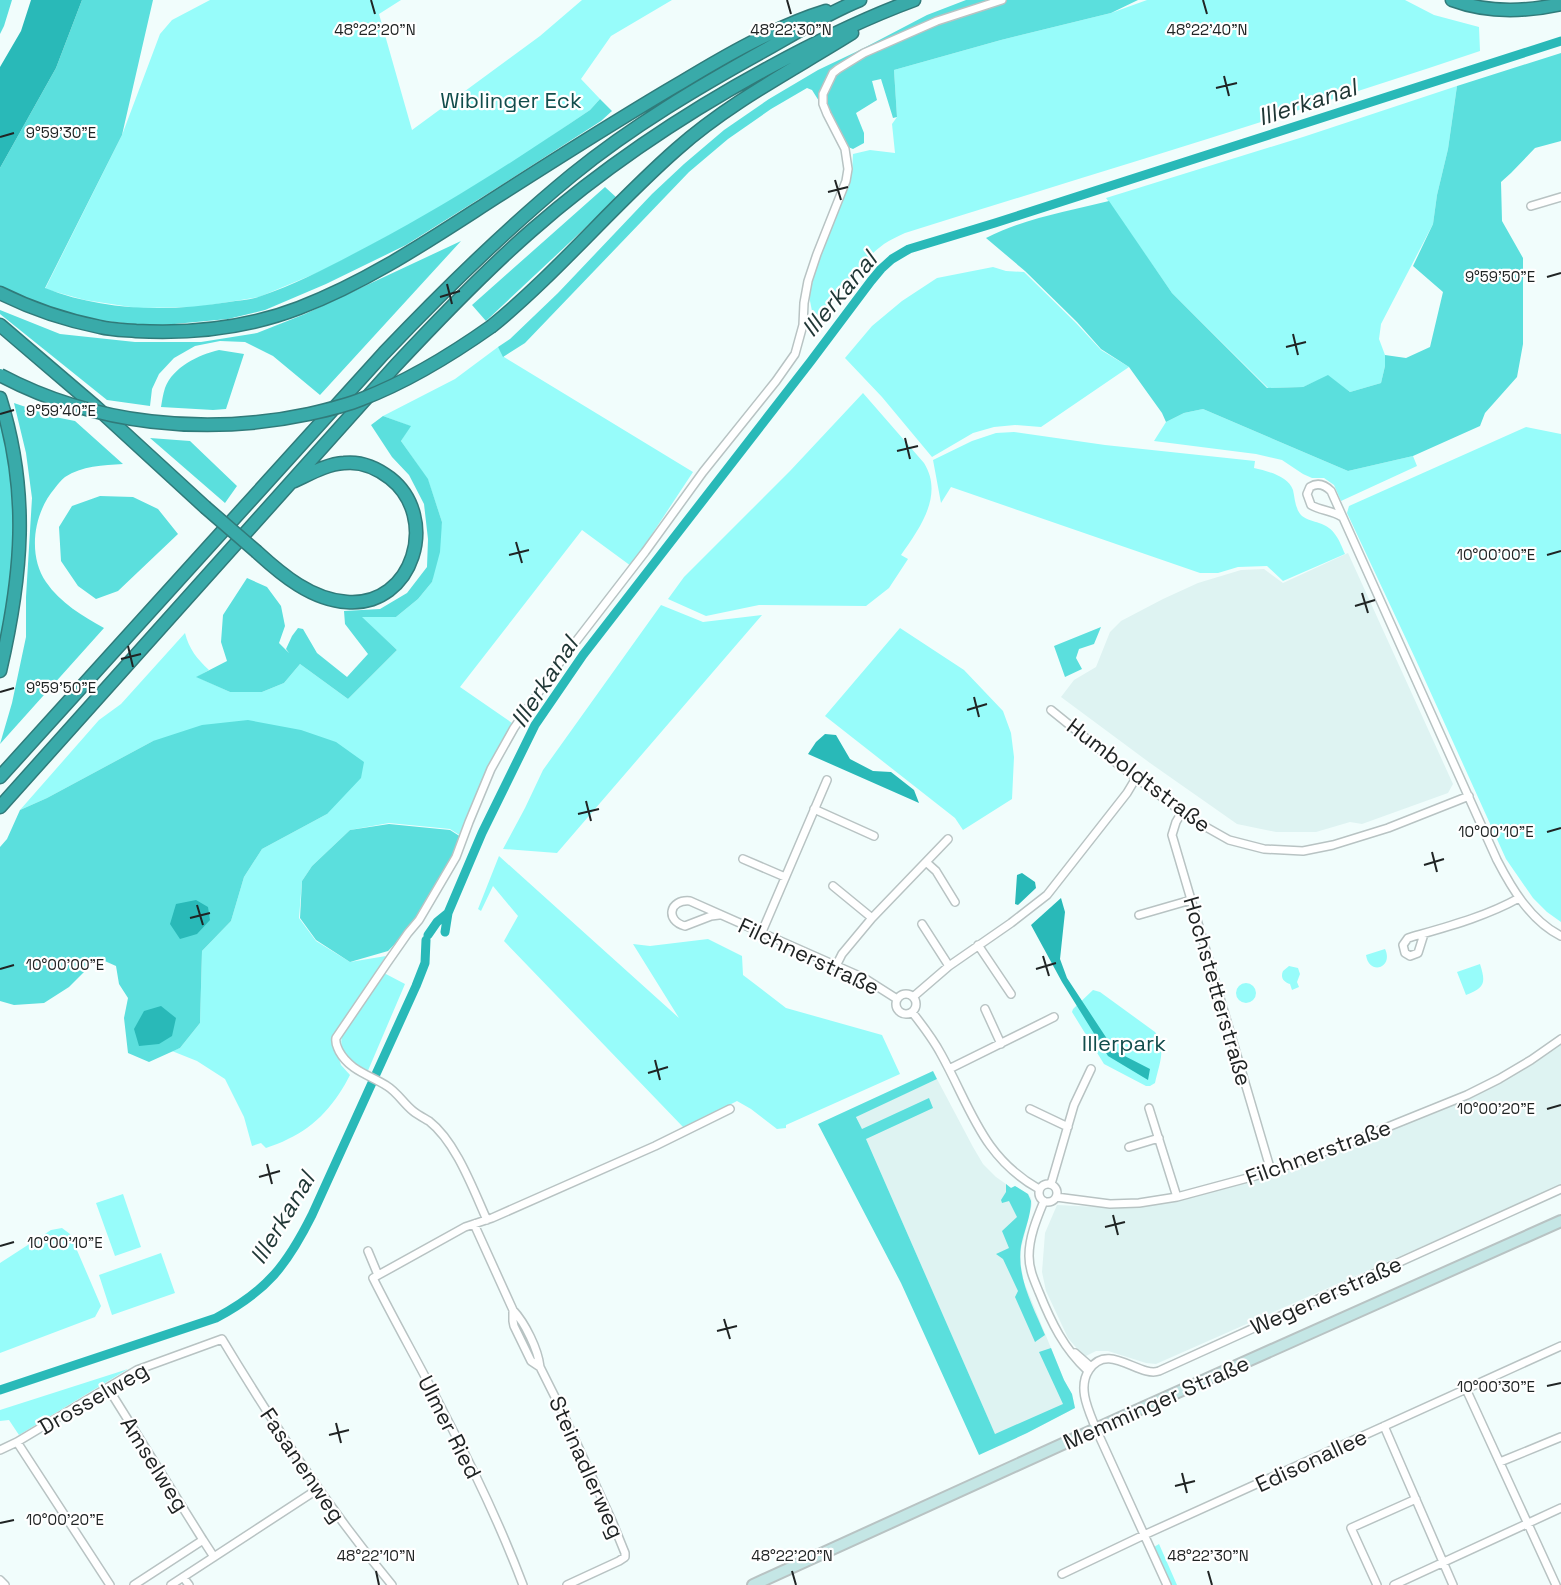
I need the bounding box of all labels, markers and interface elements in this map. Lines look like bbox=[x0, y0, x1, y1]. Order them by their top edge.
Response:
text: 48°22'20"N bbox=[334, 20, 416, 39]
text: 48°22'30"N bbox=[750, 20, 832, 39]
text: 48°22'40"N bbox=[1167, 20, 1248, 39]
water label: Illerkanal bbox=[1254, 71, 1363, 132]
park label: Wiblinger Eck bbox=[440, 86, 582, 114]
text: 9°59'30"E bbox=[26, 123, 96, 142]
water label: Illerkanal bbox=[794, 243, 886, 343]
text: 9°59'50"E bbox=[1465, 267, 1535, 286]
text: 9°59'40"E bbox=[26, 401, 96, 420]
text: 10°00'00"E bbox=[1457, 545, 1535, 564]
water label: Illerkanal bbox=[503, 628, 586, 733]
text: 9°59'50"E bbox=[26, 678, 96, 697]
street label: Humboldtstraße bbox=[1061, 712, 1217, 838]
text: 10°00'10"E bbox=[1458, 822, 1534, 841]
street label: Hochstetterstraße bbox=[1178, 893, 1258, 1089]
street label: Filchnerstraße bbox=[734, 911, 884, 1001]
text: 10°00'00"E bbox=[26, 955, 104, 974]
park label: Illerpark bbox=[1082, 1029, 1166, 1057]
text: 10°00'20"E bbox=[1457, 1099, 1535, 1118]
street label: Filchnerstraße bbox=[1241, 1113, 1395, 1191]
water label: Illerkanal bbox=[243, 1164, 323, 1270]
text: 10°00'10"E bbox=[27, 1233, 103, 1252]
street label: Wegenerstraße bbox=[1246, 1249, 1406, 1341]
street label: Memminger Straße bbox=[1059, 1348, 1253, 1456]
street label: Drosselweg bbox=[33, 1355, 153, 1441]
street label: Ulmer Ried bbox=[412, 1371, 488, 1483]
text: 10°00'30"E bbox=[1457, 1377, 1535, 1396]
street label: Steinadlerweg bbox=[543, 1391, 631, 1543]
street label: Fasanenweg bbox=[254, 1402, 352, 1528]
street label: Amselweg bbox=[115, 1411, 195, 1517]
street label: Edisonallee bbox=[1251, 1422, 1371, 1498]
text: 10°00'20"E bbox=[26, 1510, 104, 1529]
text: 48°22'10"N bbox=[337, 1546, 415, 1565]
text: 48°22'20"N bbox=[751, 1546, 833, 1565]
text: 48°22'30"N bbox=[1167, 1546, 1249, 1565]

